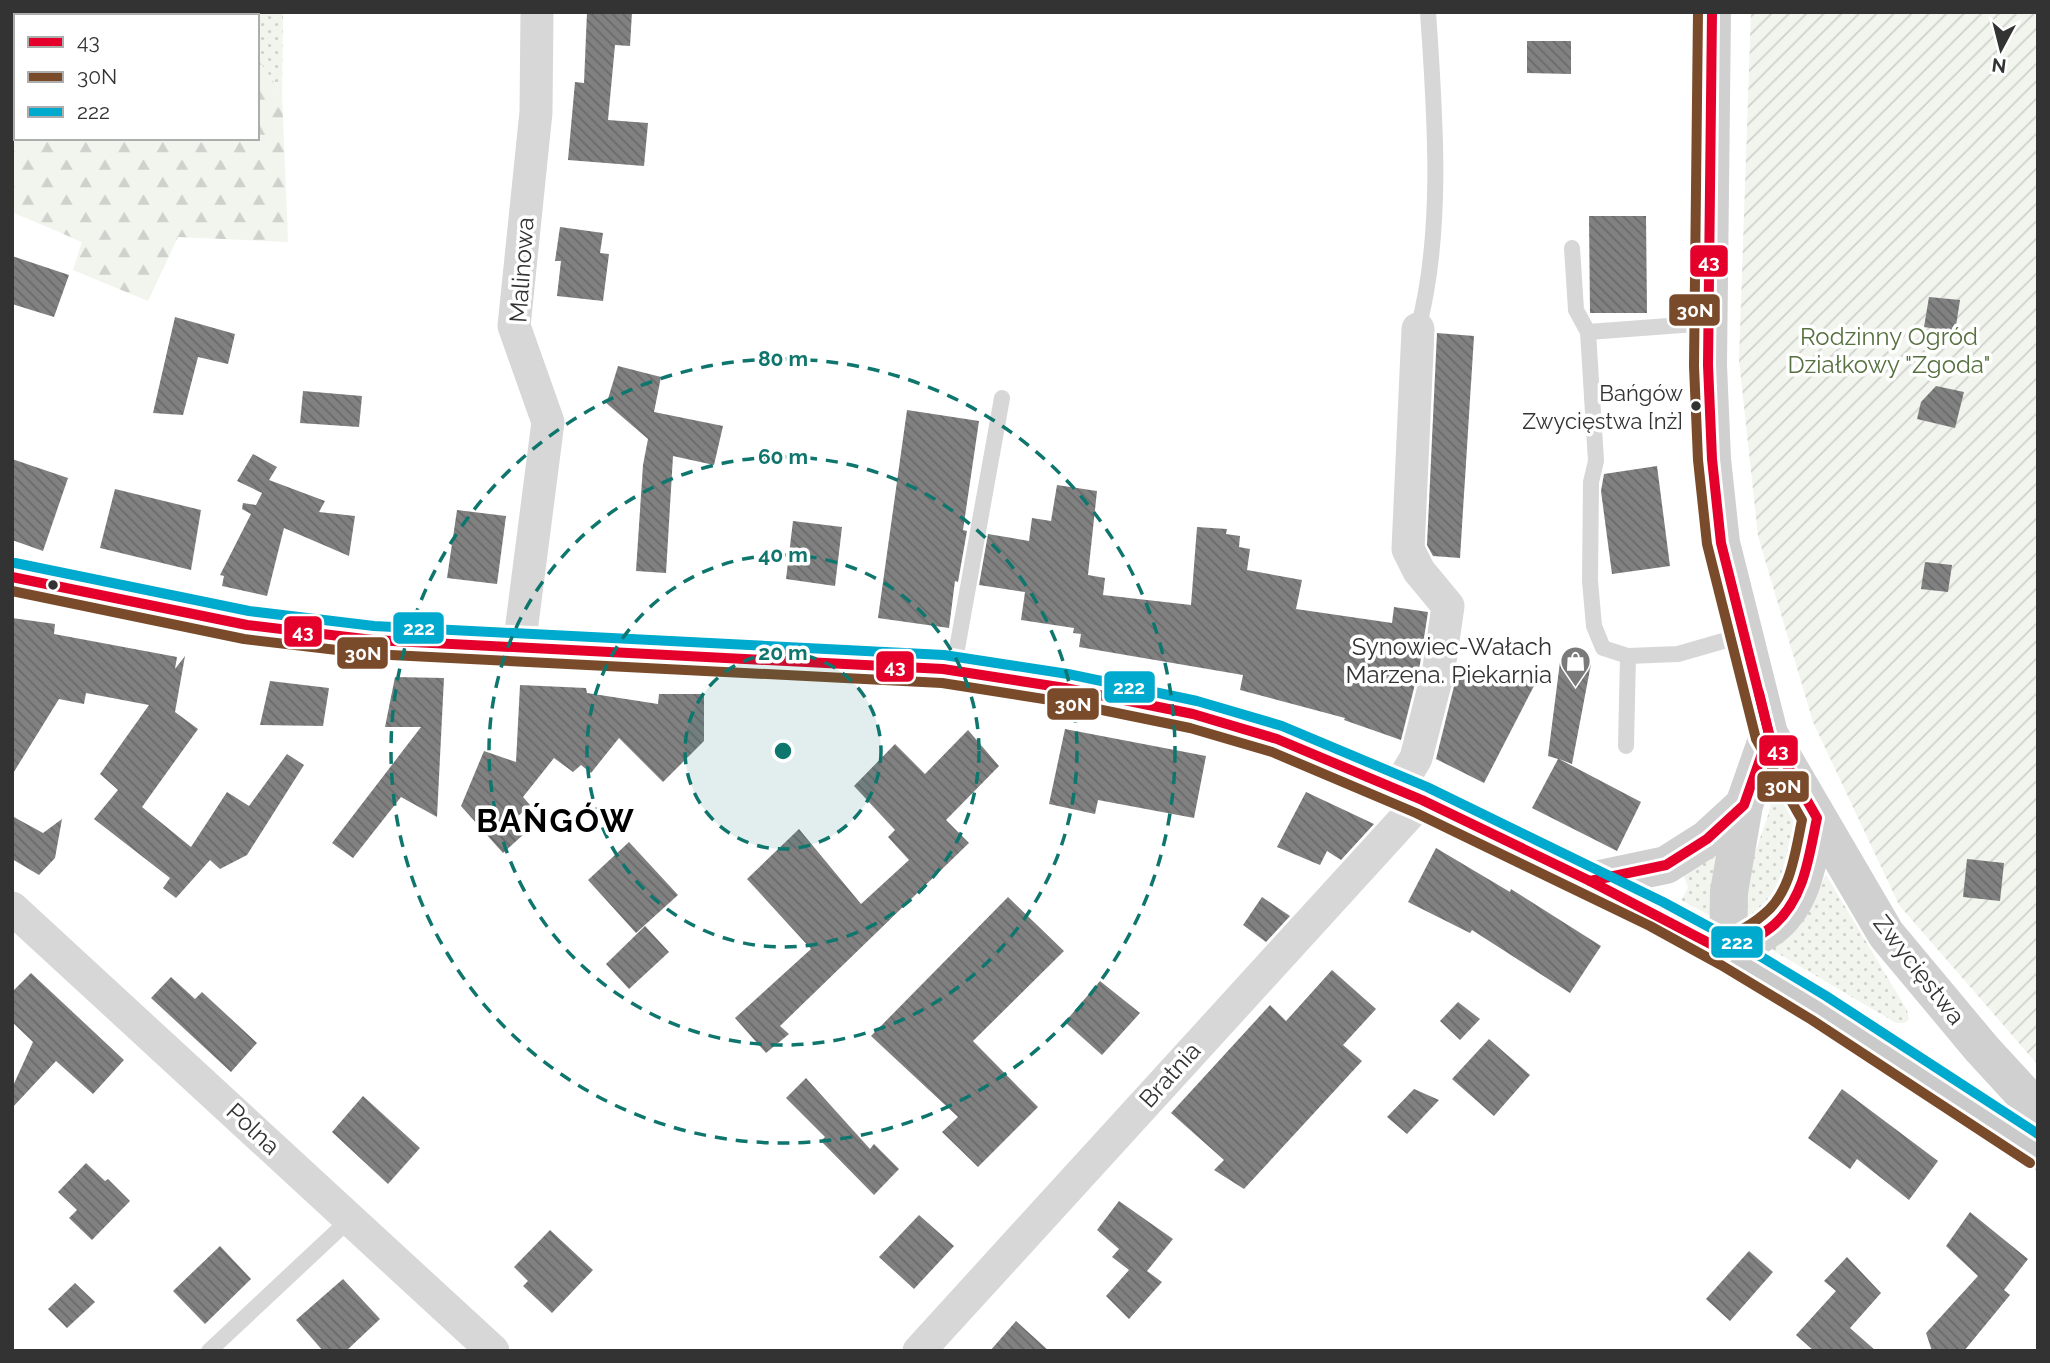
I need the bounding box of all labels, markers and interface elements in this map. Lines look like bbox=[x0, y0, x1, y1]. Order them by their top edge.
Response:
legend bbox=[14, 14, 259, 140]
north arrow bbox=[1966, 14, 2036, 84]
text: 43 bbox=[77, 29, 100, 54]
text: N bbox=[1990, 54, 2007, 78]
text: 30N bbox=[77, 64, 117, 89]
text: 222 bbox=[77, 99, 110, 124]
street label: Malinowa bbox=[503, 216, 540, 324]
line badge: 43 bbox=[1689, 244, 1729, 278]
text: 43 bbox=[1698, 250, 1720, 272]
line badge: 30N bbox=[1668, 293, 1721, 327]
text: 30N bbox=[1677, 299, 1713, 321]
park label: Rodzinny Ogród Działkowy "Zgoda" bbox=[1787, 322, 1991, 379]
text: 80 m bbox=[758, 346, 808, 371]
place label: Bańgów Zwycięstwa [nż] bbox=[1522, 380, 1683, 434]
marker: Bańgów Zwycięstwa [nż] bbox=[1689, 399, 1703, 413]
text: 60 m bbox=[758, 444, 808, 469]
text: 40 m bbox=[758, 542, 808, 567]
unlabelled marker bbox=[46, 578, 60, 592]
line badge: 222 bbox=[392, 611, 445, 645]
line badge: 43 bbox=[283, 615, 323, 648]
text: 222 bbox=[403, 617, 435, 639]
text: 43 bbox=[292, 620, 314, 642]
place label: Synowiec-Wałach Marzena. Piekarnia bbox=[1345, 632, 1552, 689]
line badge: 30N bbox=[336, 636, 389, 670]
text: 20 m bbox=[758, 640, 808, 665]
text: 30N bbox=[345, 642, 381, 664]
shop icon: Synowiec-Wałach Marzena. Piekarnia bbox=[1558, 644, 1592, 688]
line badge: 43 bbox=[875, 650, 915, 683]
text: 43 bbox=[884, 655, 906, 677]
line badge: 222 bbox=[1103, 670, 1156, 704]
text: 222 bbox=[1113, 676, 1145, 698]
line badge: 30N bbox=[1046, 687, 1100, 721]
text: 30N bbox=[1055, 693, 1091, 715]
line badge: 43 bbox=[1758, 734, 1799, 767]
centre of rings bbox=[771, 739, 795, 763]
text: 43 bbox=[1767, 739, 1789, 761]
line badge: 30N bbox=[1756, 770, 1810, 803]
text: 30N bbox=[1765, 775, 1801, 797]
district label: BAŃGÓW bbox=[476, 802, 636, 839]
street label: Zwycięstwa bbox=[1868, 909, 1971, 1030]
line badge: 222 bbox=[1710, 925, 1764, 959]
text: 222 bbox=[1721, 931, 1753, 953]
street label: Bratnia bbox=[1133, 1036, 1206, 1113]
street label: Polna bbox=[221, 1097, 286, 1161]

